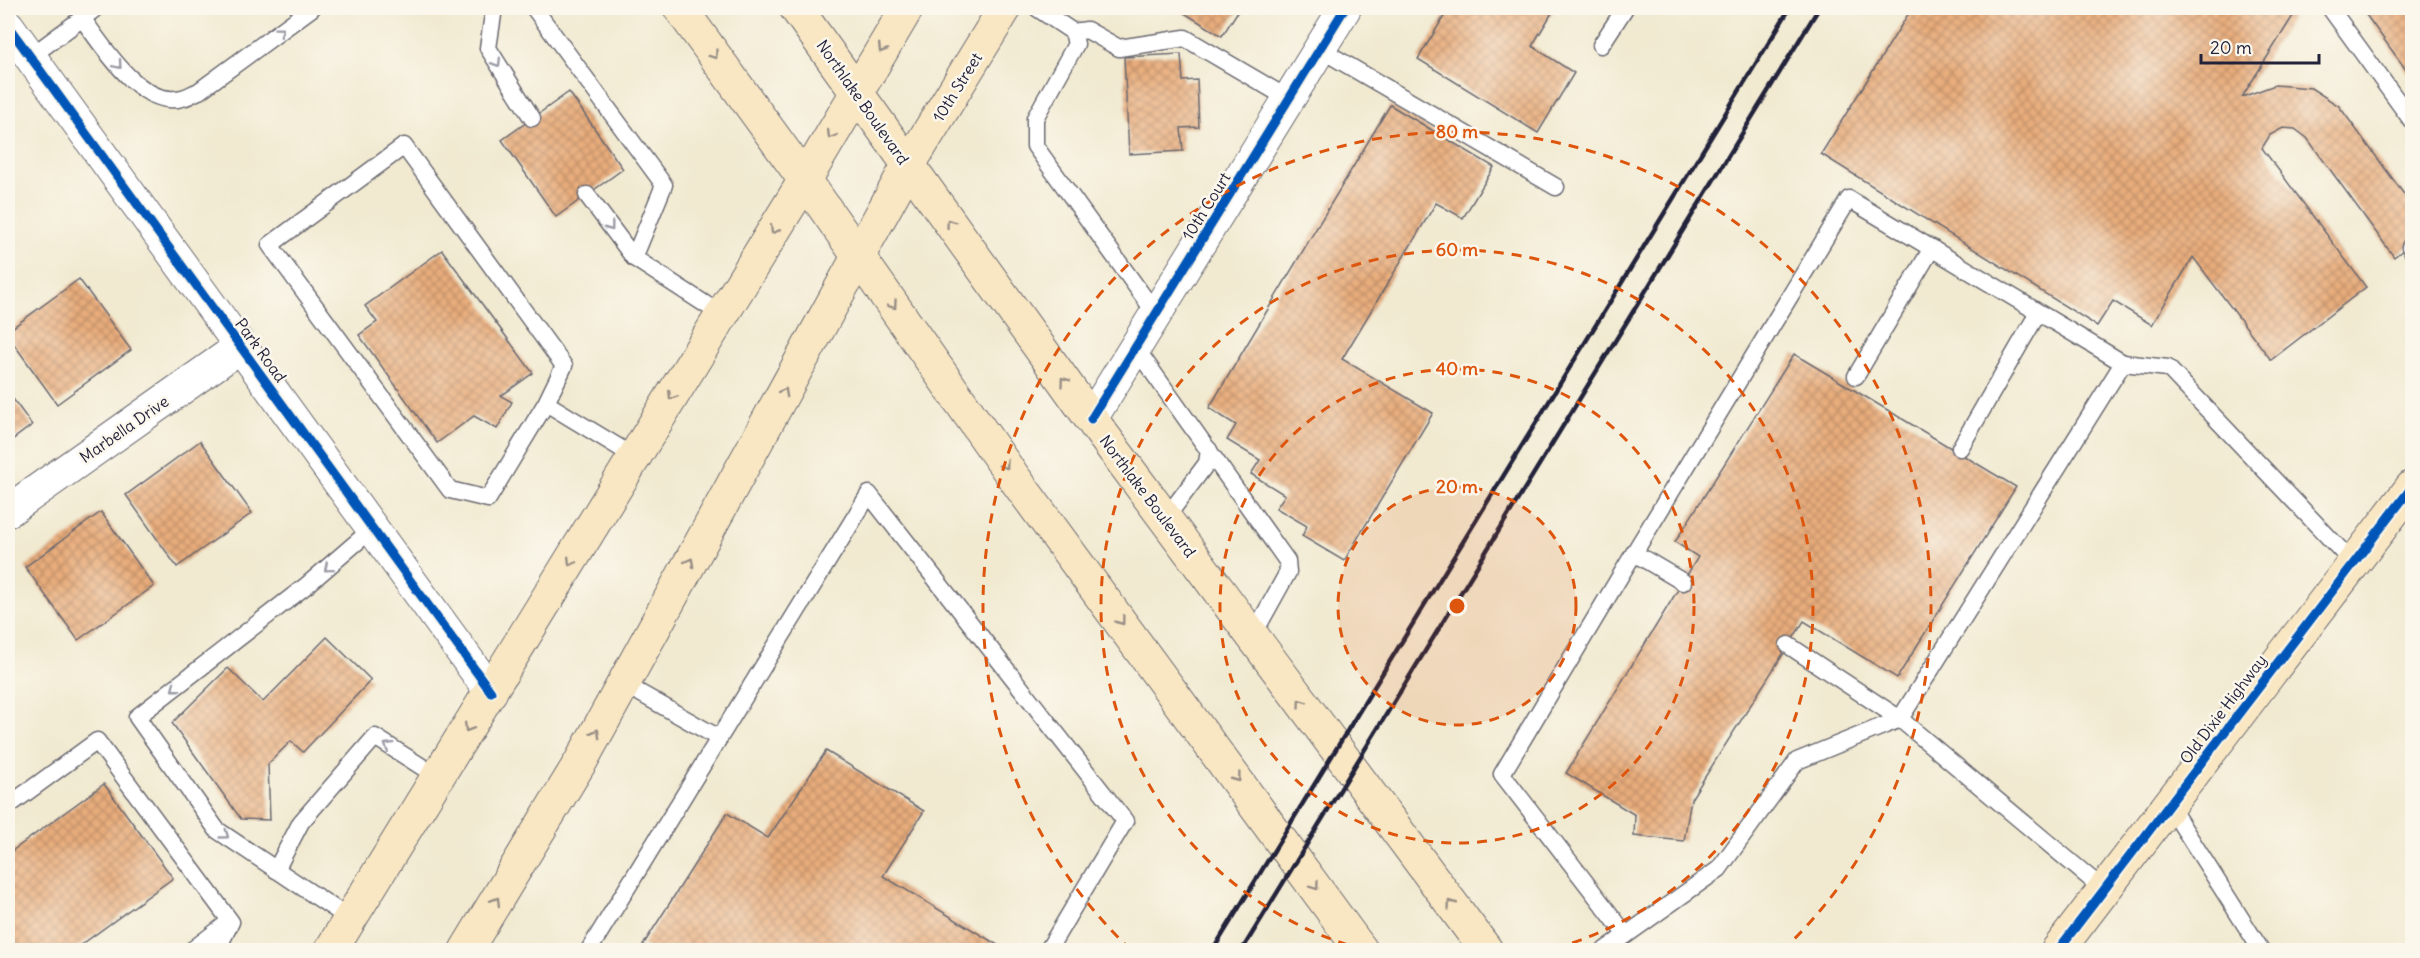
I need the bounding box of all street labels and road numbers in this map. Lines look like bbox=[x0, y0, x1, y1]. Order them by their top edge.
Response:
street label: Northlake Boulevard bbox=[812, 36, 914, 168]
street label: 10th Street bbox=[928, 48, 986, 125]
street label: 10th Court bbox=[1177, 168, 1235, 243]
street label: Park Road bbox=[231, 314, 291, 386]
street label: Marbella Drive bbox=[76, 391, 172, 467]
street label: Northlake Boulevard bbox=[1096, 431, 1200, 561]
street label: Old Dixie Highway bbox=[2175, 650, 2271, 768]

